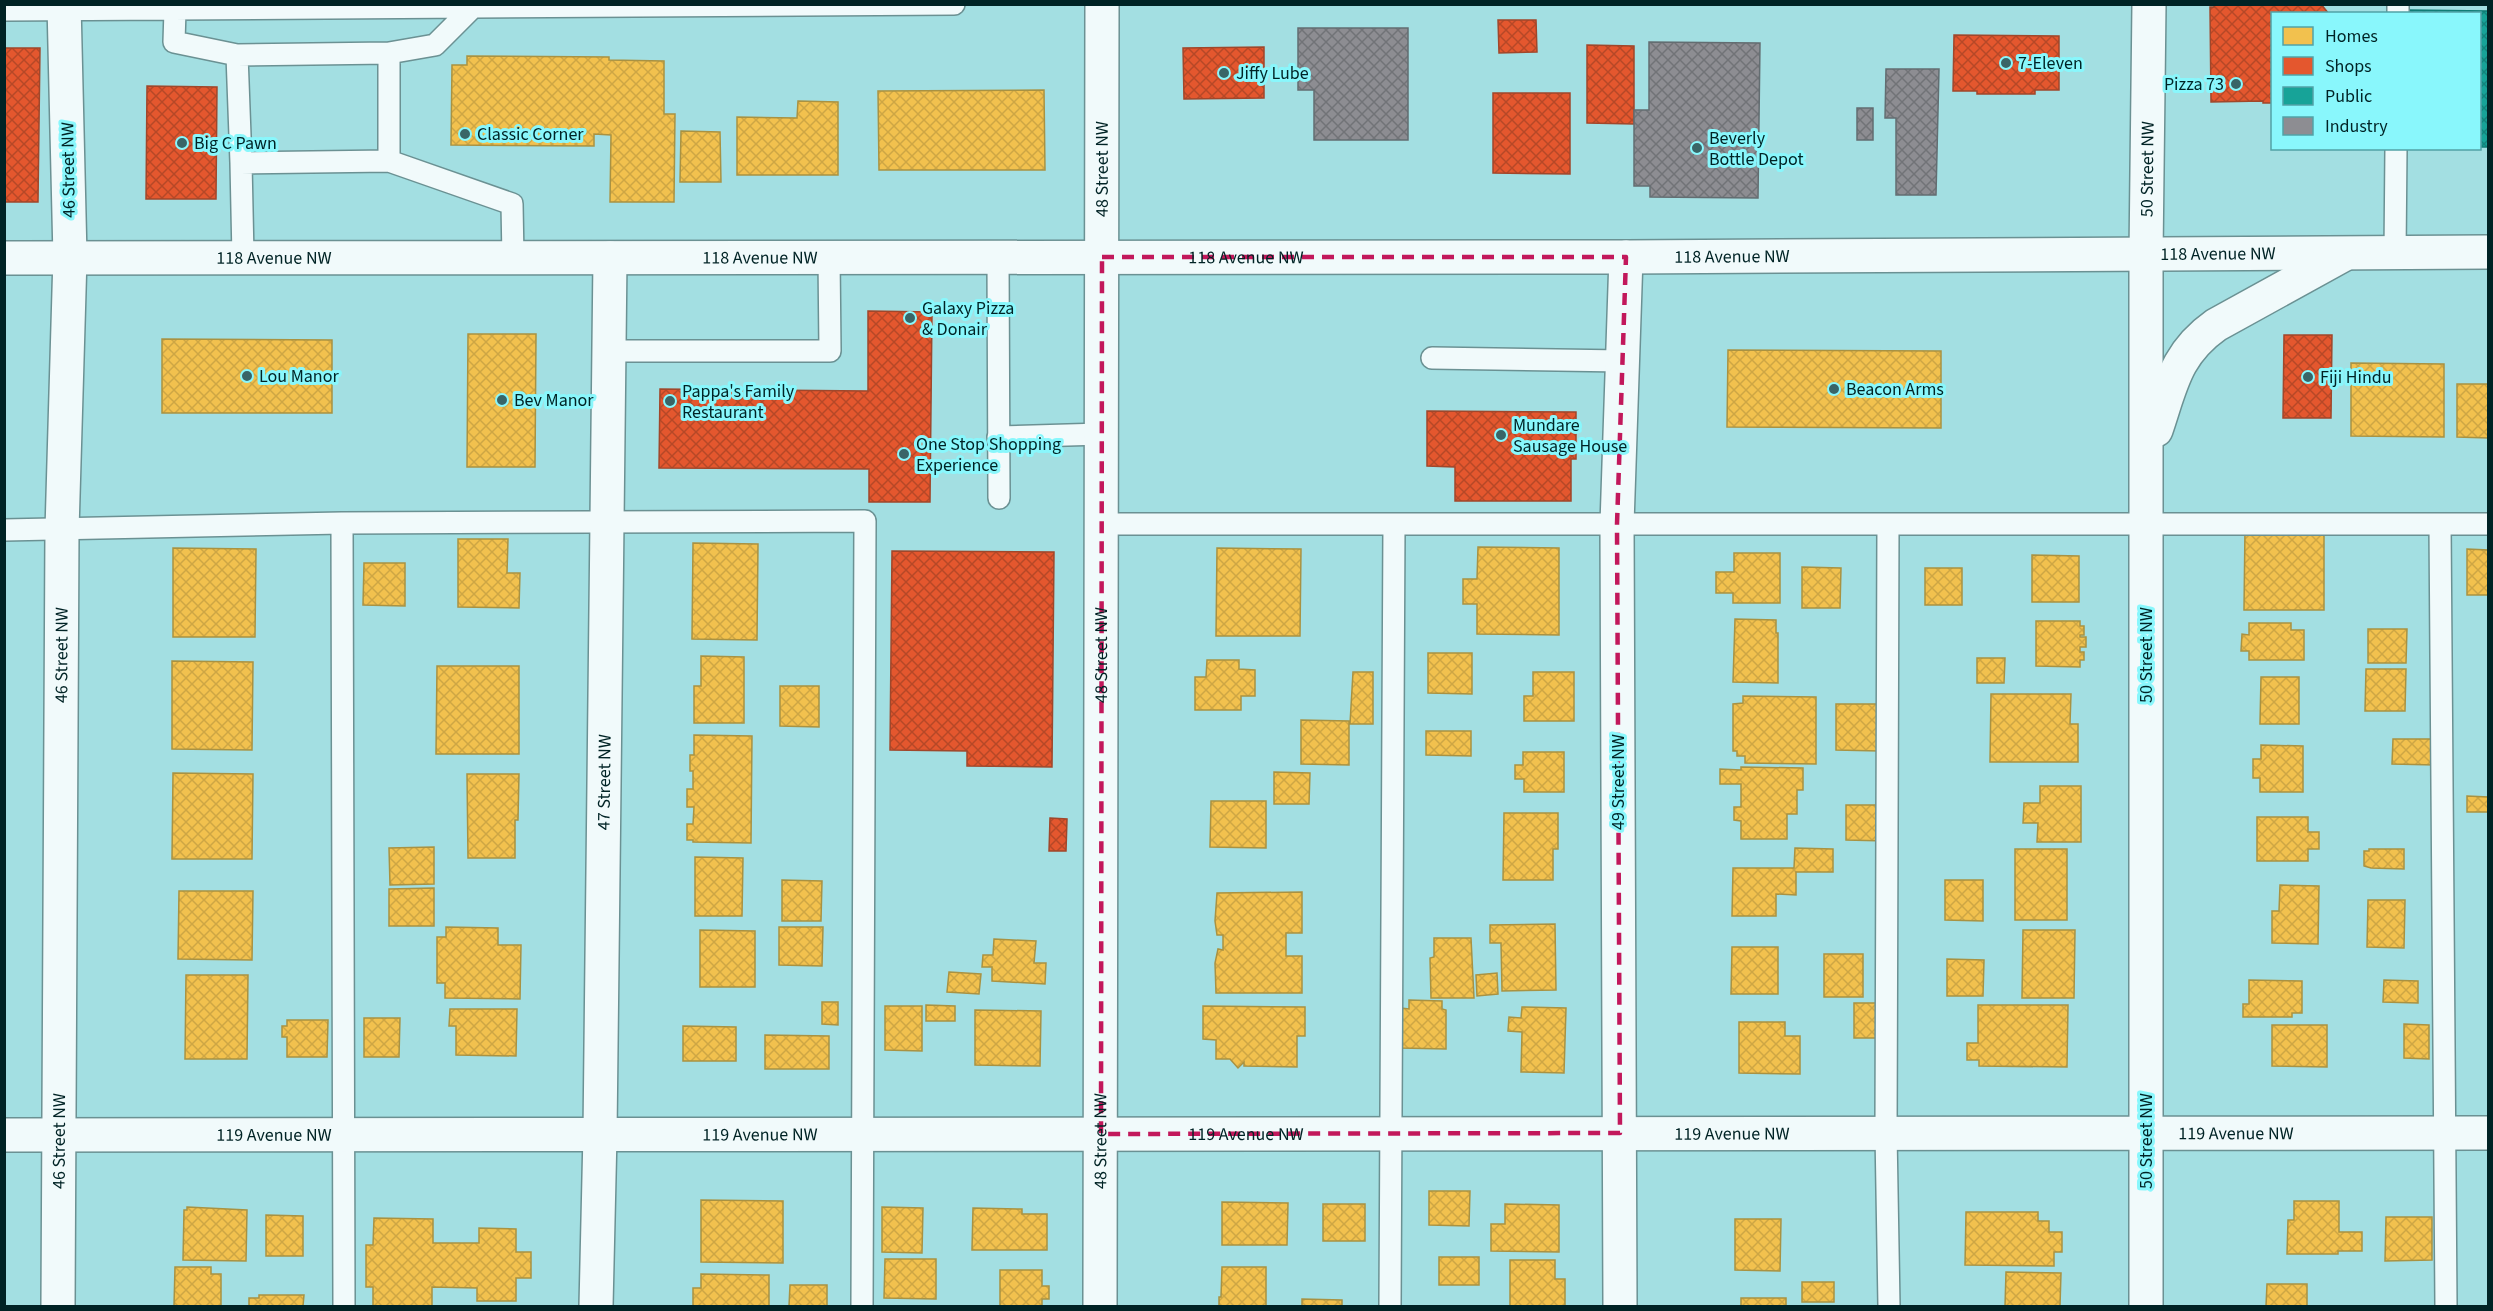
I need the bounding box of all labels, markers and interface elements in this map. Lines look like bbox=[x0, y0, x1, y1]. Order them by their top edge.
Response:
legend bbox=[2271, 12, 2481, 150]
text: Homes bbox=[2325, 24, 2378, 49]
place label: 7-Eleven bbox=[2018, 51, 2083, 76]
text: Shops bbox=[2325, 54, 2372, 79]
marker: 7-Eleven bbox=[1999, 56, 2013, 70]
place label: Jiffy Lube bbox=[1236, 61, 1309, 86]
marker: Jiffy Lube bbox=[1217, 66, 1231, 80]
place label: Pizza 73 bbox=[2164, 72, 2224, 97]
marker: Pizza 73 bbox=[2229, 77, 2243, 91]
text: Public bbox=[2325, 84, 2372, 109]
text: Industry bbox=[2325, 114, 2388, 139]
street label: 48 Street NW bbox=[1090, 121, 1115, 217]
street label: 50 Street NW bbox=[2134, 121, 2161, 217]
street label: 46 Street NW bbox=[55, 122, 82, 218]
place label: Classic Corner bbox=[477, 122, 584, 147]
place label: Beverly Bottle Depot bbox=[1709, 126, 1803, 172]
marker: Classic Corner bbox=[458, 127, 472, 141]
place label: Big C Pawn bbox=[194, 131, 277, 156]
marker: Big C Pawn bbox=[175, 136, 189, 150]
marker: Beverly Bottle Depot bbox=[1690, 141, 1704, 155]
street label: 118 Avenue NW bbox=[2160, 241, 2276, 267]
street label: 118 Avenue NW bbox=[1674, 244, 1790, 270]
street label: 118 Avenue NW bbox=[702, 245, 818, 271]
street label: 118 Avenue NW bbox=[1188, 245, 1304, 270]
street label: 118 Avenue NW bbox=[216, 246, 332, 271]
place label: Galaxy Pizza & Donair bbox=[922, 296, 1014, 342]
marker: Galaxy Pizza & Donair bbox=[903, 311, 917, 325]
place label: Lou Manor bbox=[259, 364, 339, 389]
place label: Fiji Hindu bbox=[2320, 365, 2392, 390]
marker: Lou Manor bbox=[240, 369, 254, 383]
marker: Fiji Hindu bbox=[2301, 370, 2315, 384]
place label: Beacon Arms bbox=[1846, 377, 1944, 402]
place label: Pappa's Family Restaurant bbox=[682, 379, 795, 425]
marker: Beacon Arms bbox=[1827, 382, 1841, 396]
place label: Bev Manor bbox=[514, 388, 594, 413]
marker: Bev Manor bbox=[495, 393, 509, 407]
marker: Pappa's Family Restaurant bbox=[663, 394, 677, 408]
place label: Mundare Sausage House bbox=[1513, 413, 1627, 459]
marker: Mundare Sausage House bbox=[1494, 428, 1508, 442]
place label: One Stop Shopping Experience bbox=[916, 432, 1061, 478]
marker: One Stop Shopping Experience bbox=[897, 447, 911, 461]
street label: 46 Street NW bbox=[49, 607, 75, 703]
street label: 48 Street NW bbox=[1089, 607, 1114, 703]
street label: 50 Street NW bbox=[2134, 607, 2159, 703]
street label: 47 Street NW bbox=[591, 734, 618, 830]
street label: 49 Street NW bbox=[1606, 734, 1631, 830]
street label: 46 Street NW bbox=[47, 1093, 72, 1189]
street label: 48 Street NW bbox=[1088, 1093, 1113, 1189]
street label: 50 Street NW bbox=[2134, 1093, 2159, 1189]
street label: 119 Avenue NW bbox=[2178, 1121, 2294, 1146]
street label: 119 Avenue NW bbox=[702, 1122, 818, 1147]
street label: 119 Avenue NW bbox=[1188, 1122, 1304, 1147]
street label: 119 Avenue NW bbox=[1674, 1122, 1790, 1147]
street label: 119 Avenue NW bbox=[216, 1123, 332, 1148]

